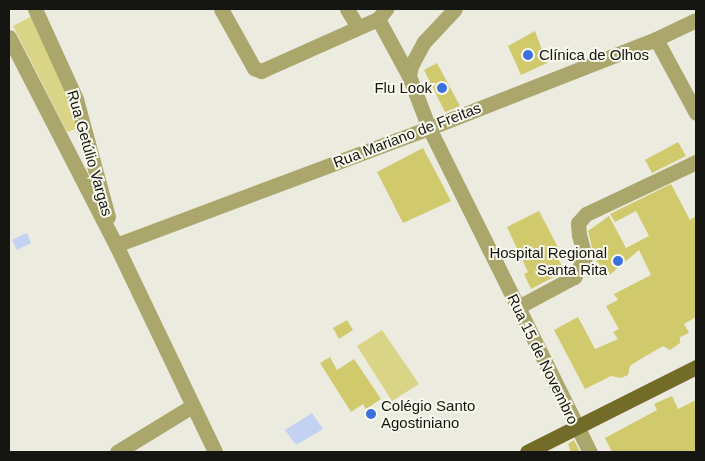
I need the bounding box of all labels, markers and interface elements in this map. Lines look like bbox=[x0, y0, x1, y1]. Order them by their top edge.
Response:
place label: Clínica de Olhos bbox=[539, 46, 649, 64]
marker: Clínica de Olhos bbox=[521, 48, 535, 62]
place label: Flu Look bbox=[374, 79, 432, 97]
marker: Flu Look bbox=[436, 82, 448, 94]
street label: Rua Getúlio Vargas bbox=[63, 88, 117, 218]
street label: Rua Mariano de Freitas bbox=[331, 99, 483, 171]
place label: Hospital Regional Santa Rita bbox=[489, 243, 607, 278]
marker: Hospital Regional Santa Rita bbox=[611, 254, 625, 268]
street label: Rua 15 de Novembro bbox=[504, 291, 582, 427]
place label: Colégio Santo Agostiniano bbox=[381, 396, 475, 431]
marker: Colégio Santo Agostiniano bbox=[365, 408, 377, 420]

